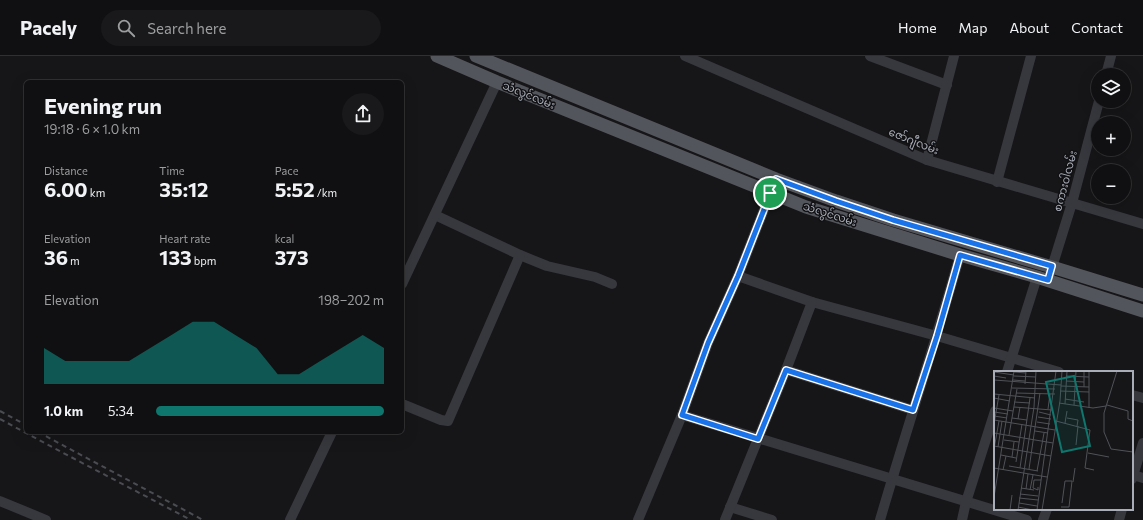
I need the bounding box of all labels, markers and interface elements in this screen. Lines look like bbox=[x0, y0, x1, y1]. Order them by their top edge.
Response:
search box bbox=[101, 10, 381, 46]
text: Pacely bbox=[20, 16, 77, 39]
icon: search bbox=[115, 17, 137, 39]
text: Search here bbox=[147, 19, 227, 37]
text: Home bbox=[898, 19, 937, 36]
text: Map bbox=[959, 19, 987, 36]
text: About bbox=[1009, 19, 1049, 36]
text: Contact bbox=[1071, 19, 1123, 36]
map controls bbox=[1091, 68, 1131, 204]
button: layers bbox=[1091, 68, 1131, 108]
street label: သံလွင်လမ်း bbox=[500, 78, 558, 114]
text: Evening run bbox=[44, 92, 162, 119]
button: share bbox=[342, 93, 384, 135]
button: + bbox=[1091, 116, 1131, 156]
text: 19:18 · 6 × 1.0 km bbox=[44, 121, 140, 137]
street label: ဇော်ဂျီလမ်း bbox=[886, 125, 941, 159]
street label: စကားဝါလမ်း bbox=[1050, 149, 1079, 213]
text: Distance bbox=[44, 164, 88, 177]
text: Time bbox=[159, 164, 185, 177]
text: Pace bbox=[275, 164, 299, 177]
button: − bbox=[1091, 164, 1131, 204]
pin bbox=[753, 176, 787, 210]
text: 6.00 bbox=[44, 177, 88, 201]
text: 35:12 bbox=[159, 177, 208, 201]
text: 5:52 bbox=[275, 177, 315, 201]
icon: arrive bbox=[759, 182, 781, 204]
text: km bbox=[88, 186, 105, 199]
text: /km bbox=[315, 186, 337, 199]
street label: သံလွင်လမ်း bbox=[801, 199, 859, 231]
text: Elevation bbox=[44, 232, 90, 245]
text: Heart rate bbox=[159, 232, 210, 245]
text: kcal bbox=[275, 232, 294, 245]
text: 36 bbox=[44, 245, 68, 269]
text: 133 bbox=[159, 245, 192, 269]
text: 373 bbox=[275, 245, 309, 269]
text: m bbox=[68, 254, 80, 267]
text: bpm bbox=[192, 254, 216, 267]
text: Elevation bbox=[44, 292, 99, 308]
text: 198–202 m bbox=[318, 292, 384, 308]
inset map bbox=[994, 371, 1133, 510]
text: 1.0 km bbox=[44, 403, 83, 419]
text: 5:34 bbox=[108, 403, 134, 419]

